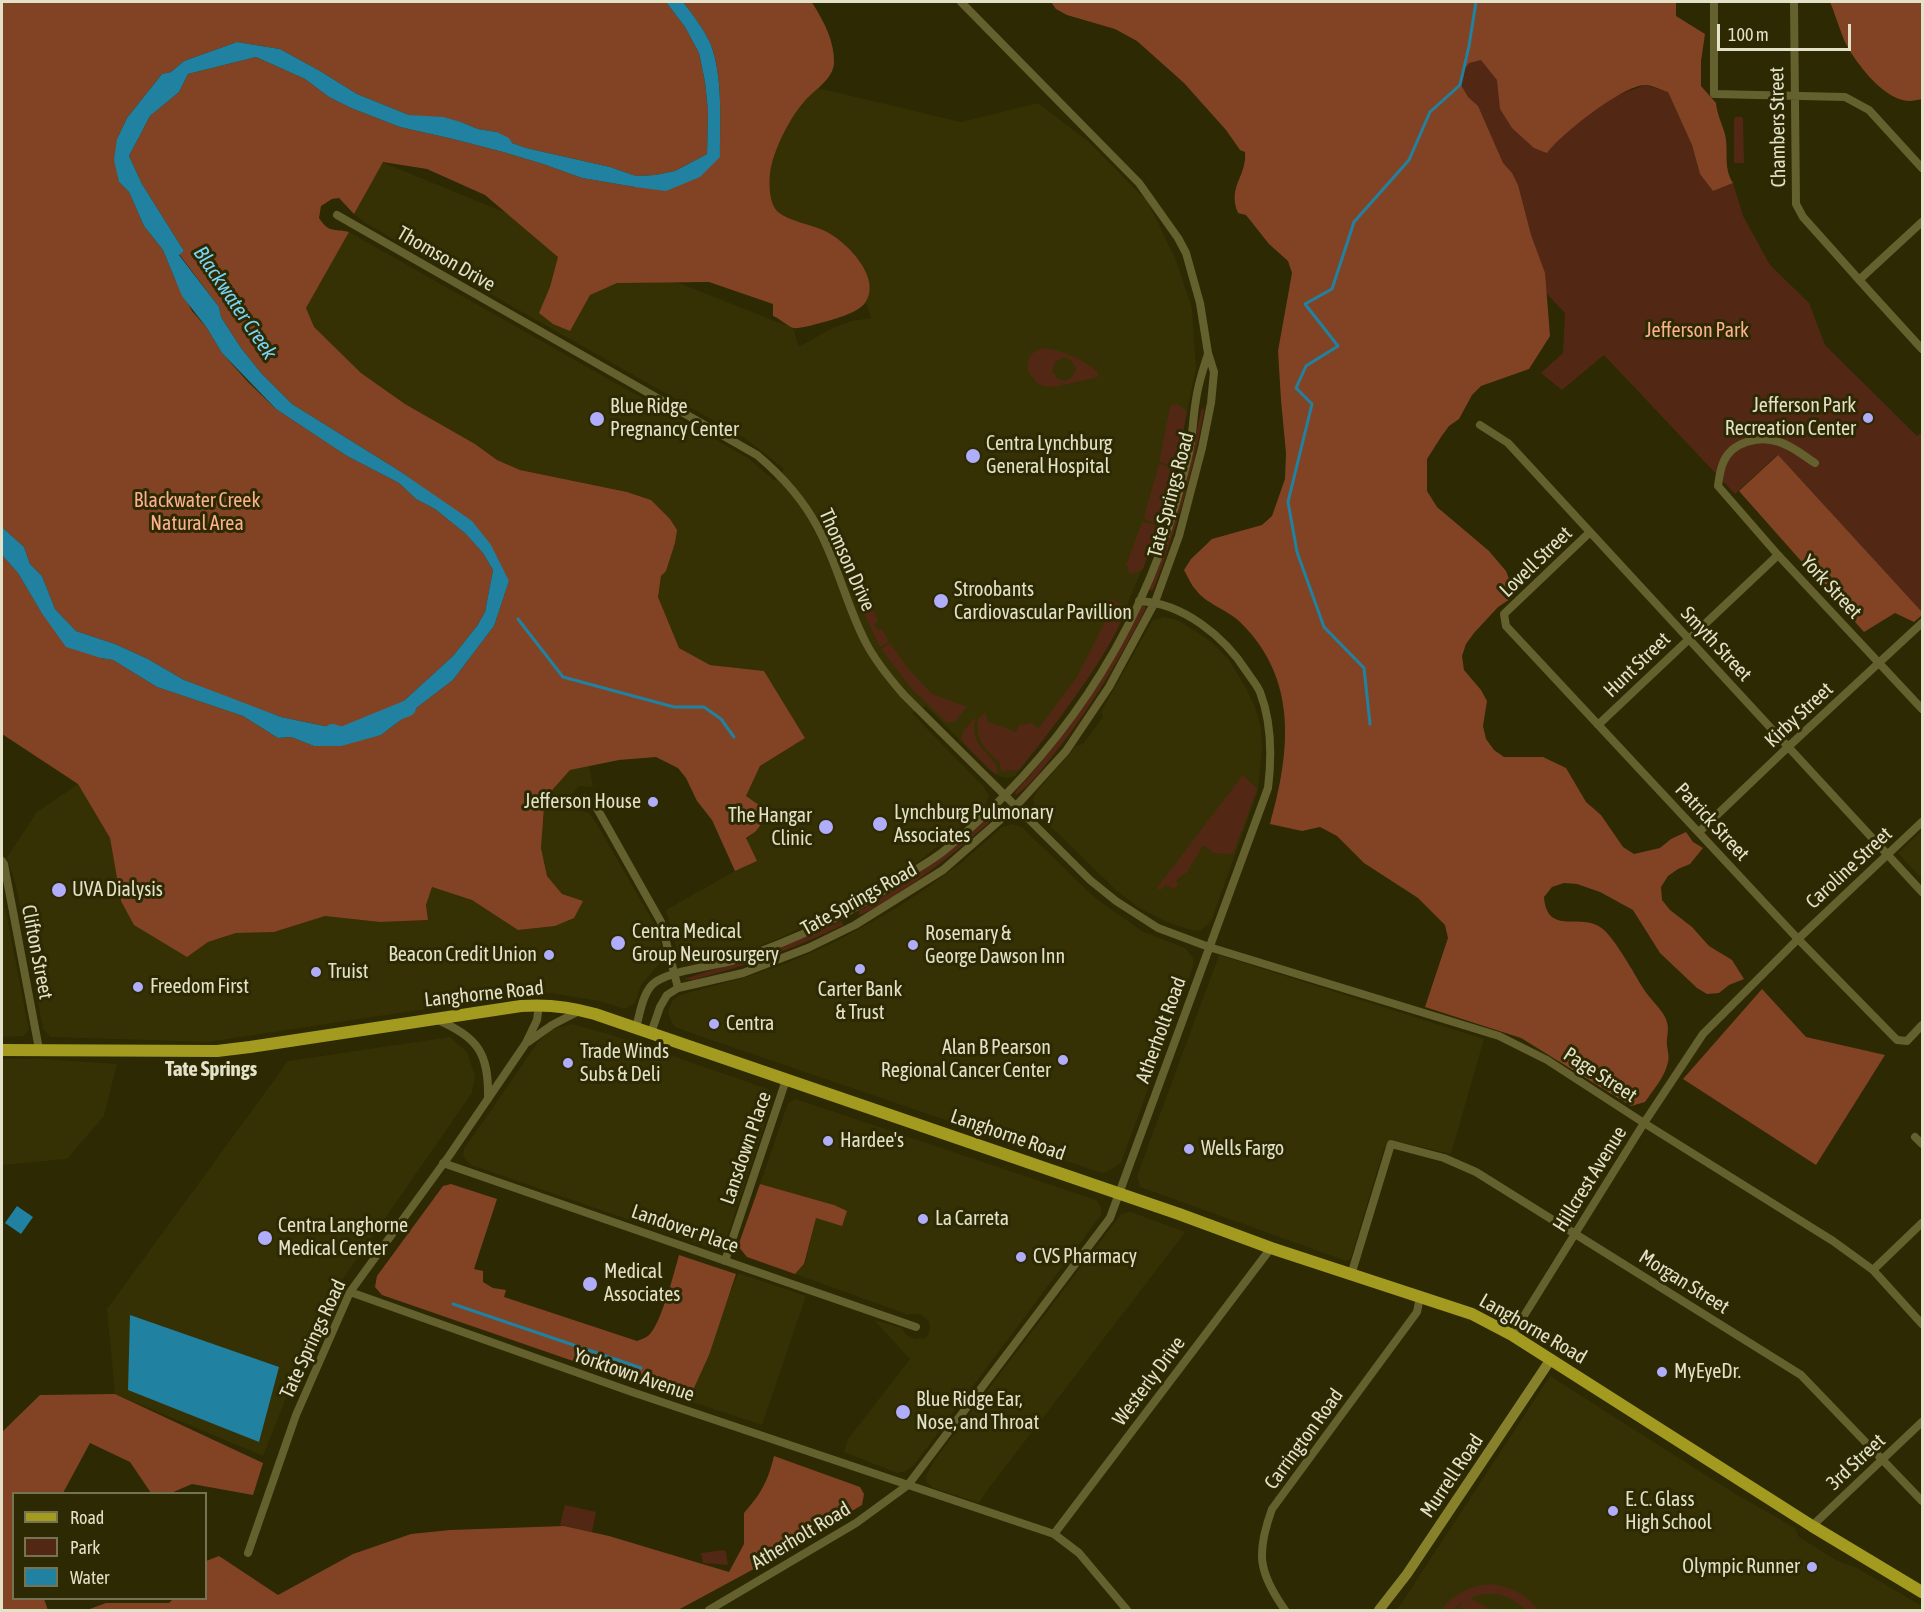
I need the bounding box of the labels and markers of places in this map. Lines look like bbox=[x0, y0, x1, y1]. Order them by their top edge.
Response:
place label: Jefferson Park Recreation Center bbox=[1725, 394, 1856, 441]
place label: Blue Ridge Pregnancy Center bbox=[610, 395, 739, 442]
marker: Blue Ridge Pregnancy Center bbox=[588, 410, 606, 428]
marker: Jefferson Park Recreation Center bbox=[1861, 411, 1875, 425]
place label: Centra Lynchburg General Hospital bbox=[986, 432, 1112, 479]
marker: Centra Lynchburg General Hospital bbox=[964, 447, 982, 465]
place label: Stroobants Cardiovascular Pavillion bbox=[954, 578, 1132, 625]
marker: Stroobants Cardiovascular Pavillion bbox=[932, 592, 950, 610]
place label: Jefferson House bbox=[524, 790, 641, 814]
marker: Jefferson House bbox=[646, 795, 660, 809]
place label: Lynchburg Pulmonary Associates bbox=[894, 801, 1054, 848]
place label: The Hangar Clinic bbox=[728, 804, 812, 851]
marker: Lynchburg Pulmonary Associates bbox=[871, 815, 889, 833]
marker: The Hangar Clinic bbox=[817, 818, 835, 836]
place label: UVA Dialysis bbox=[72, 878, 163, 902]
marker: UVA Dialysis bbox=[50, 881, 68, 899]
place label: Centra Medical Group Neurosurgery bbox=[632, 920, 779, 967]
place label: Rosemary & George Dawson Inn bbox=[925, 922, 1065, 969]
marker: Centra Medical Group Neurosurgery bbox=[609, 934, 627, 952]
marker: Rosemary & George Dawson Inn bbox=[906, 938, 920, 952]
place label: Beacon Credit Union bbox=[388, 943, 537, 967]
marker: Beacon Credit Union bbox=[542, 948, 556, 962]
place label: Truist bbox=[328, 960, 369, 984]
marker: Carter Bank & Trust bbox=[853, 962, 867, 976]
marker: Truist bbox=[309, 965, 323, 979]
place label: Freedom First bbox=[150, 975, 249, 999]
place label: Carter Bank & Trust bbox=[818, 978, 902, 1025]
marker: Freedom First bbox=[131, 980, 145, 994]
place label: Centra bbox=[726, 1012, 774, 1036]
marker: Centra bbox=[707, 1017, 721, 1031]
place label: Alan B Pearson Regional Cancer Center bbox=[881, 1036, 1051, 1083]
place label: Trade Winds Subs & Deli bbox=[580, 1040, 669, 1087]
marker: Alan B Pearson Regional Cancer Center bbox=[1056, 1053, 1070, 1067]
marker: Trade Winds Subs & Deli bbox=[561, 1056, 575, 1070]
place label: Hardee's bbox=[840, 1129, 904, 1153]
marker: Hardee's bbox=[821, 1134, 835, 1148]
place label: Wells Fargo bbox=[1201, 1137, 1284, 1161]
marker: Wells Fargo bbox=[1182, 1142, 1196, 1156]
place label: La Carreta bbox=[935, 1207, 1009, 1231]
marker: La Carreta bbox=[916, 1212, 930, 1226]
place label: Centra Langhorne Medical Center bbox=[278, 1214, 408, 1261]
marker: Centra Langhorne Medical Center bbox=[256, 1229, 274, 1247]
place label: CVS Pharmacy bbox=[1033, 1245, 1137, 1269]
marker: CVS Pharmacy bbox=[1014, 1250, 1028, 1264]
place label: Medical Associates bbox=[604, 1260, 680, 1307]
marker: Medical Associates bbox=[581, 1275, 599, 1293]
place label: MyEyeDr. bbox=[1674, 1360, 1741, 1384]
marker: MyEyeDr. bbox=[1655, 1365, 1669, 1379]
place label: Blue Ridge Ear, Nose, and Throat bbox=[916, 1388, 1039, 1435]
marker: Blue Ridge Ear, Nose, and Throat bbox=[894, 1403, 912, 1421]
place label: E. C. Glass High School bbox=[1625, 1488, 1712, 1535]
marker: E. C. Glass High School bbox=[1606, 1504, 1620, 1518]
place label: Olympic Runner bbox=[1682, 1555, 1800, 1579]
marker: Olympic Runner bbox=[1805, 1560, 1819, 1574]

